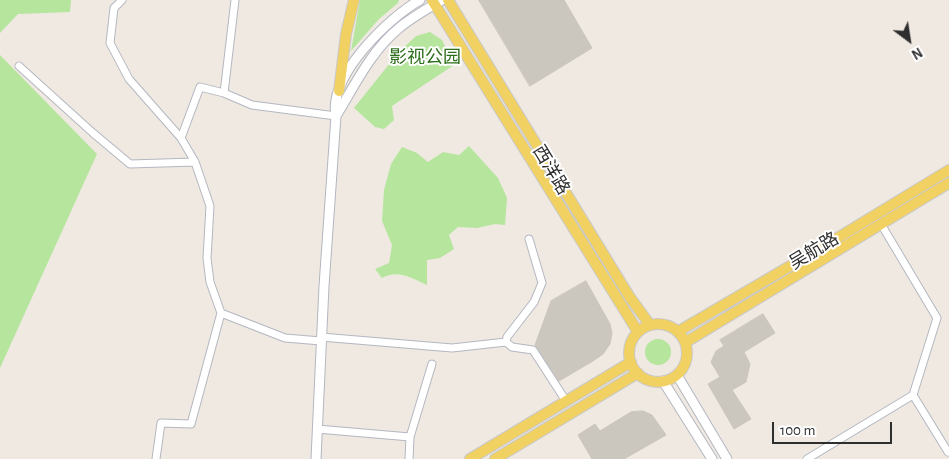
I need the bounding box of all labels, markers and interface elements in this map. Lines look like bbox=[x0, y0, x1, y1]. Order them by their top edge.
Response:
north arrow bbox=[884, 15, 934, 65]
text: N bbox=[909, 44, 925, 61]
park label: 影视公园 bbox=[389, 47, 461, 69]
street label: 西洋路 bbox=[528, 141, 574, 199]
street label: 吴航路 bbox=[785, 228, 843, 274]
scale bar bbox=[774, 412, 894, 444]
text: 100 m bbox=[780, 423, 815, 438]

